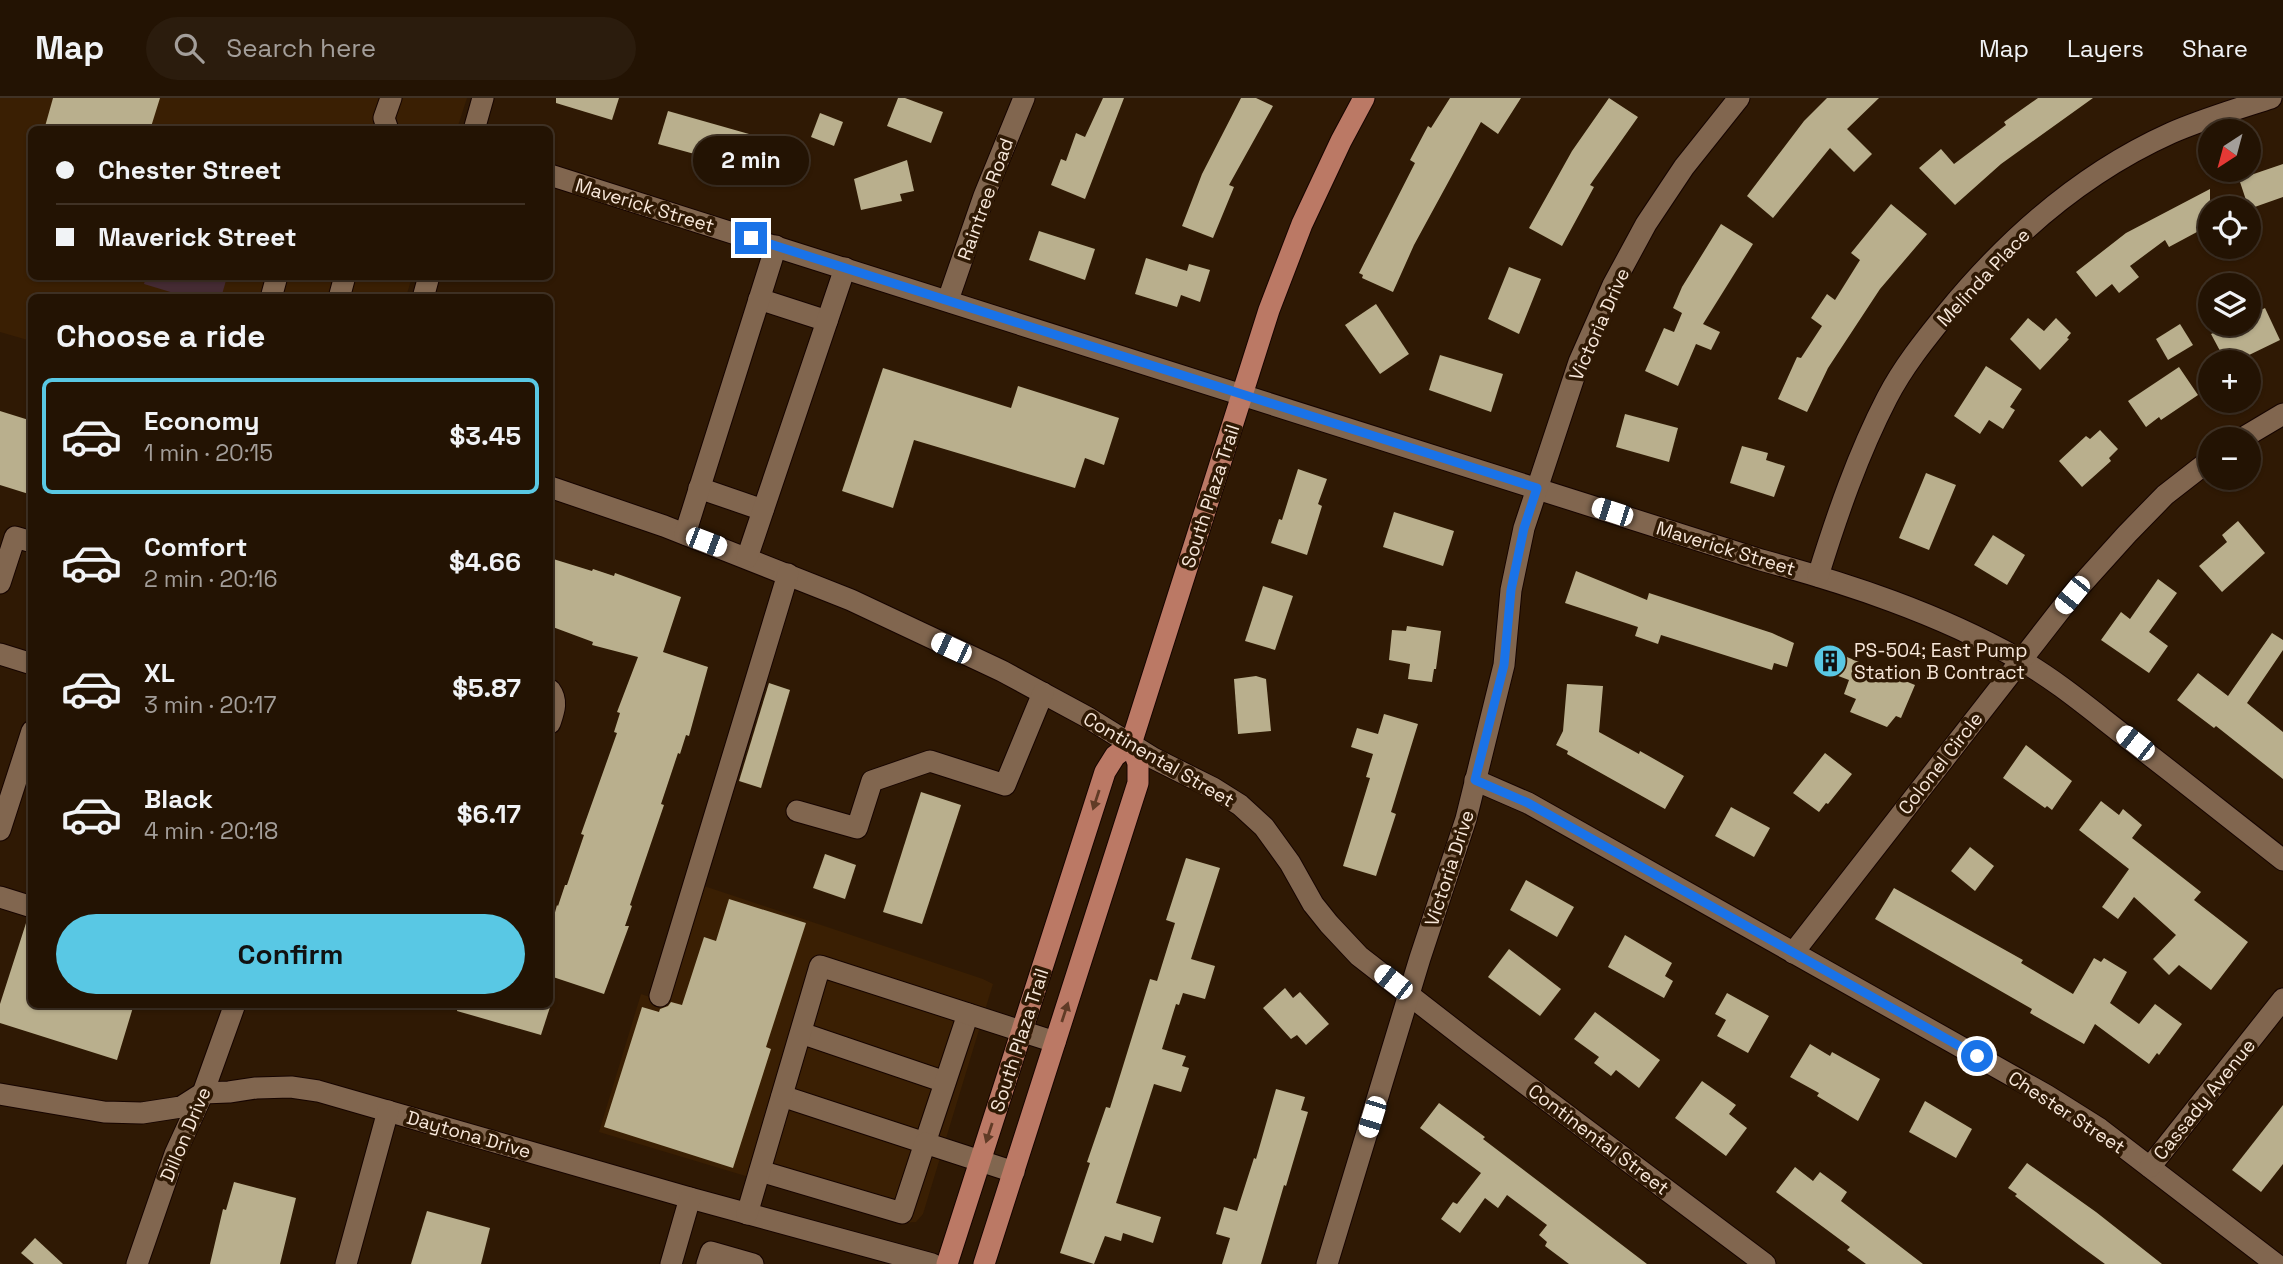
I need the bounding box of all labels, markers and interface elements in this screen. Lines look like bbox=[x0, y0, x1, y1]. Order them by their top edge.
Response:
search box bbox=[146, 17, 636, 80]
text: Map bbox=[35, 27, 104, 69]
icon: search bbox=[170, 29, 208, 67]
text: Search here bbox=[226, 31, 376, 65]
text: Map bbox=[1979, 33, 2029, 64]
text: Layers bbox=[2067, 33, 2144, 64]
text: Share bbox=[2182, 33, 2248, 64]
north arrow bbox=[2198, 119, 2261, 182]
map controls bbox=[2198, 119, 2261, 490]
street label: Raintree Road bbox=[952, 135, 1019, 264]
callout: 2 min bbox=[693, 136, 809, 186]
text: 2 min bbox=[721, 145, 781, 175]
text: Chester Street bbox=[98, 153, 281, 187]
street label: Maverick Street bbox=[572, 172, 718, 239]
button: locate bbox=[2198, 196, 2261, 259]
text: Maverick Street bbox=[98, 220, 297, 254]
route end bbox=[735, 222, 767, 254]
street label: Melinda Place bbox=[1931, 223, 2035, 332]
street label: Victoria Drive bbox=[1563, 264, 1635, 384]
button: layers bbox=[2198, 273, 2261, 336]
text: Choose a ride bbox=[56, 316, 266, 356]
button: + bbox=[2198, 350, 2261, 413]
text: Economy bbox=[144, 404, 260, 438]
icon: car bbox=[60, 405, 123, 468]
text: $3.45 bbox=[450, 419, 521, 453]
street label: South Plaza Trail bbox=[1176, 421, 1245, 571]
button: − bbox=[2198, 427, 2261, 490]
text: 1 min · 20:15 bbox=[144, 438, 273, 468]
car bbox=[1589, 496, 1636, 528]
street label: Maverick Street bbox=[1653, 515, 1799, 582]
car bbox=[683, 525, 730, 559]
text: Comfort bbox=[144, 530, 247, 564]
icon: car bbox=[60, 531, 123, 594]
text: $4.66 bbox=[449, 545, 521, 579]
text: 2 min · 20:16 bbox=[144, 564, 278, 594]
car bbox=[2051, 572, 2094, 618]
car bbox=[928, 630, 975, 666]
place label: PS-504; East Pump Station B Contract bbox=[1854, 638, 2027, 685]
building icon: PS-504; East Pump Station B Contract bbox=[1811, 642, 1849, 680]
text: XL bbox=[144, 656, 175, 690]
icon: car bbox=[60, 657, 123, 720]
text: $5.87 bbox=[452, 671, 521, 705]
text: 3 min · 20:17 bbox=[144, 690, 276, 720]
street label: Continental Street bbox=[1079, 706, 1239, 813]
street label: Colonel Circle bbox=[1892, 707, 1988, 820]
car bbox=[2112, 722, 2159, 764]
text: Black bbox=[144, 782, 213, 816]
icon: car bbox=[60, 783, 123, 846]
one-way arrow bbox=[1090, 790, 1100, 811]
text: $6.17 bbox=[457, 797, 521, 831]
street label: Victoria Drive bbox=[1419, 807, 1480, 929]
text: 4 min · 20:18 bbox=[144, 816, 278, 846]
button: Confirm bbox=[56, 914, 525, 994]
car bbox=[1370, 961, 1417, 1003]
street label: South Plaza Trail bbox=[985, 965, 1054, 1115]
one-way arrow bbox=[1060, 1002, 1071, 1023]
street label: Cassady Avenue bbox=[2148, 1033, 2261, 1165]
route start bbox=[1961, 1040, 1993, 1072]
street label: Chester Street bbox=[2003, 1065, 2130, 1160]
street label: Continental Street bbox=[1523, 1078, 1674, 1201]
street label: Dillon Drive bbox=[154, 1083, 217, 1185]
car bbox=[1356, 1094, 1389, 1140]
street label: Daytona Drive bbox=[404, 1105, 534, 1164]
one-way arrow bbox=[983, 1123, 993, 1144]

